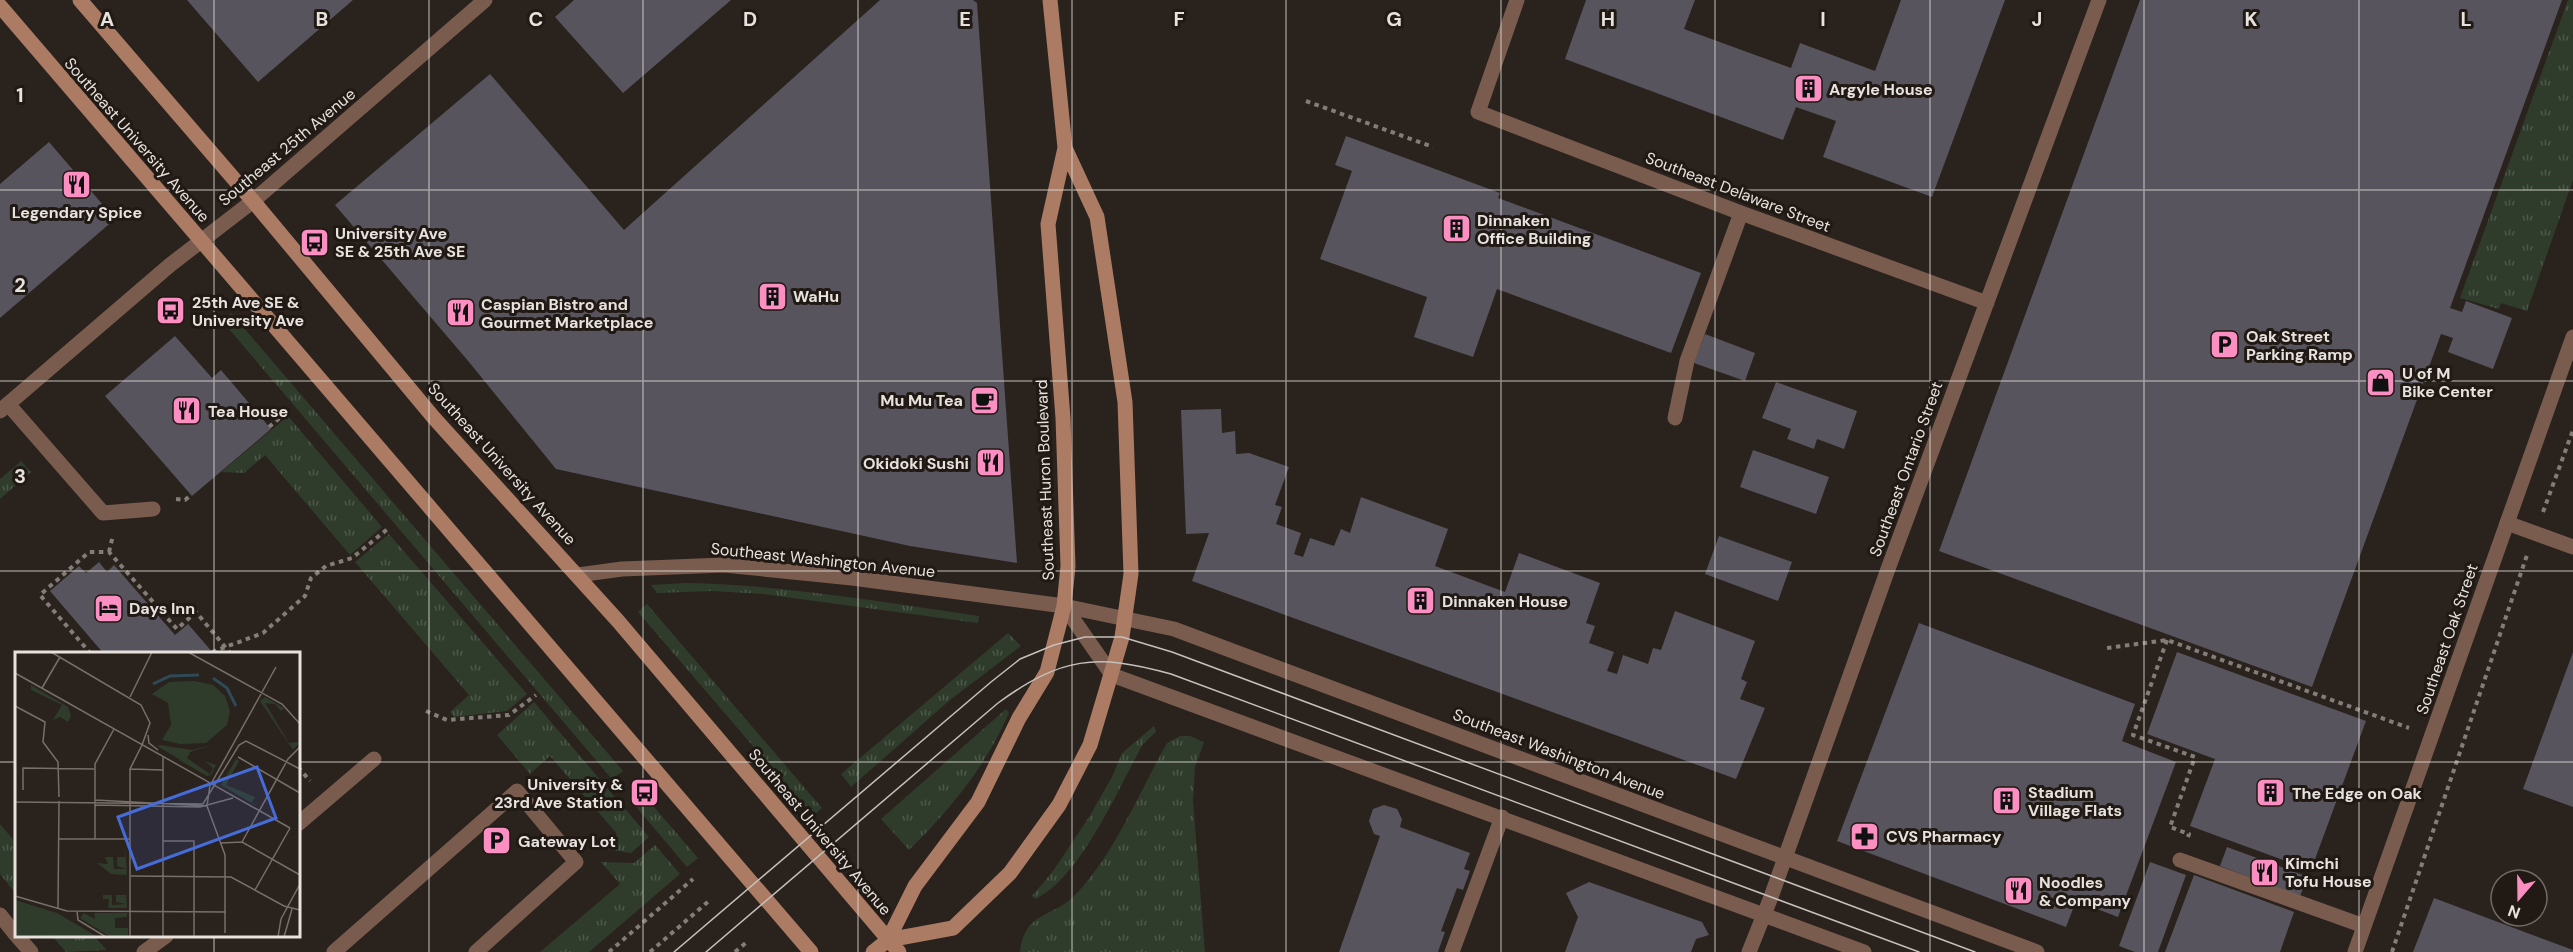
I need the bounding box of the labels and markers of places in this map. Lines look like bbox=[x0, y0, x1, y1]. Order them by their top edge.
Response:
building icon: Argyle House bbox=[1792, 73, 1824, 105]
place label: Argyle House bbox=[1829, 79, 1933, 100]
restaurant icon: Legendary Spice bbox=[61, 168, 93, 200]
place label: Legendary Spice bbox=[12, 202, 142, 223]
place label: Dinnaken Office Building bbox=[1477, 210, 1591, 249]
building icon: Dinnaken Office Building bbox=[1440, 213, 1472, 245]
place label: University Ave SE & 25th Ave SE bbox=[335, 223, 465, 262]
bus stop icon: University Ave SE & 25th Ave SE bbox=[298, 226, 330, 258]
building icon: WaHu bbox=[756, 280, 788, 312]
place label: WaHu bbox=[793, 286, 839, 307]
place label: 25th Ave SE & University Ave bbox=[192, 292, 304, 331]
place label: Caspian Bistro and Gourmet Marketplace bbox=[481, 294, 653, 333]
bus stop icon: 25th Ave SE & University Ave bbox=[155, 295, 187, 327]
restaurant icon: Caspian Bistro and Gourmet Marketplace bbox=[444, 297, 476, 329]
place label: Oak Street Parking Ramp bbox=[2246, 326, 2353, 365]
parking icon: Oak Street Parking Ramp bbox=[2209, 329, 2241, 361]
place label: U of M Bike Center bbox=[2402, 363, 2493, 402]
shop icon: U of M Bike Center bbox=[2365, 366, 2397, 398]
cafe icon: Mu Mu Tea bbox=[968, 384, 1000, 416]
place label: Mu Mu Tea bbox=[880, 390, 963, 411]
restaurant icon: Tea House bbox=[171, 395, 203, 427]
place label: Tea House bbox=[208, 401, 288, 422]
restaurant icon: Okidoki Sushi bbox=[974, 447, 1006, 479]
place label: Okidoki Sushi bbox=[863, 453, 969, 474]
building icon: Dinnaken House bbox=[1405, 585, 1437, 617]
place label: Dinnaken House bbox=[1442, 591, 1568, 612]
hotel icon: Days Inn bbox=[92, 592, 124, 624]
place label: Days Inn bbox=[129, 598, 195, 619]
place label: University & 23rd Ave Station bbox=[494, 774, 623, 813]
bus stop icon: University & 23rd Ave Station bbox=[628, 777, 660, 809]
building icon: The Edge on Oak bbox=[2255, 777, 2287, 809]
place label: Stadium Village Flats bbox=[2028, 782, 2122, 821]
place label: The Edge on Oak bbox=[2292, 783, 2423, 804]
building icon: Stadium Village Flats bbox=[1991, 785, 2023, 817]
pharmacy icon: CVS Pharmacy bbox=[1849, 820, 1881, 852]
parking icon: Gateway Lot bbox=[481, 825, 513, 857]
place label: CVS Pharmacy bbox=[1886, 826, 2002, 847]
place label: Gateway Lot bbox=[518, 831, 616, 852]
place label: Kimchi Tofu House bbox=[2285, 853, 2372, 892]
restaurant icon: Kimchi Tofu House bbox=[2248, 856, 2280, 888]
place label: Noodles & Company bbox=[2039, 872, 2131, 911]
restaurant icon: Noodles & Company bbox=[2002, 875, 2034, 907]

